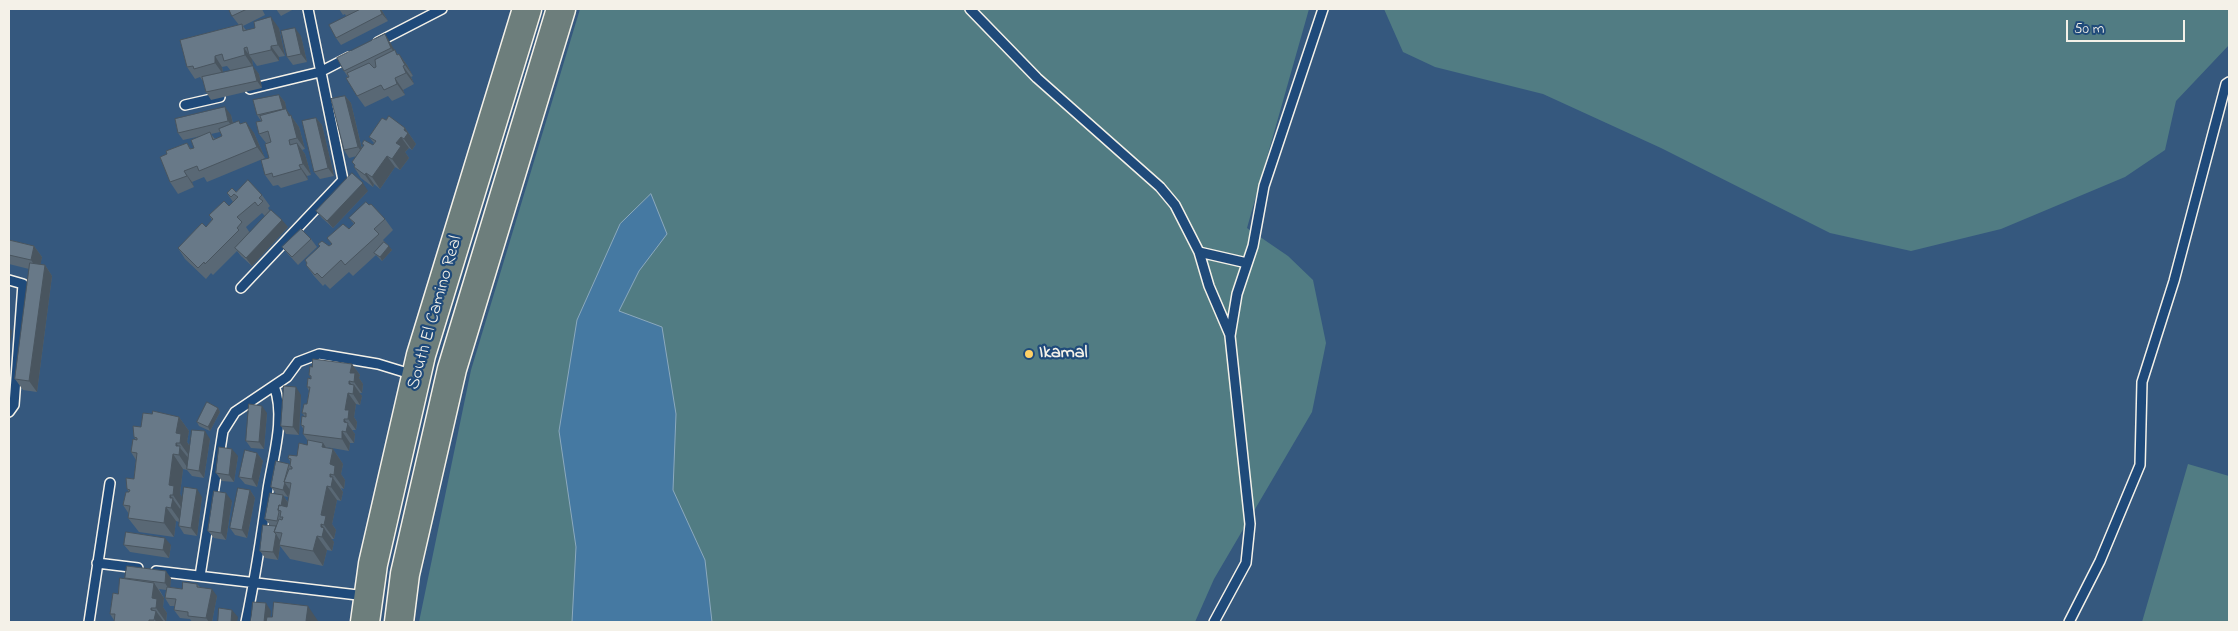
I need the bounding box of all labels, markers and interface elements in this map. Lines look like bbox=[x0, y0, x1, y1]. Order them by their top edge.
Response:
scale bar bbox=[2068, 10, 2187, 42]
text: 50 m bbox=[2074, 18, 2104, 40]
street label: South El Camino Real bbox=[404, 234, 468, 392]
place label: Ikamal bbox=[1039, 343, 1088, 365]
marker: Ikamal bbox=[1023, 348, 1035, 360]

